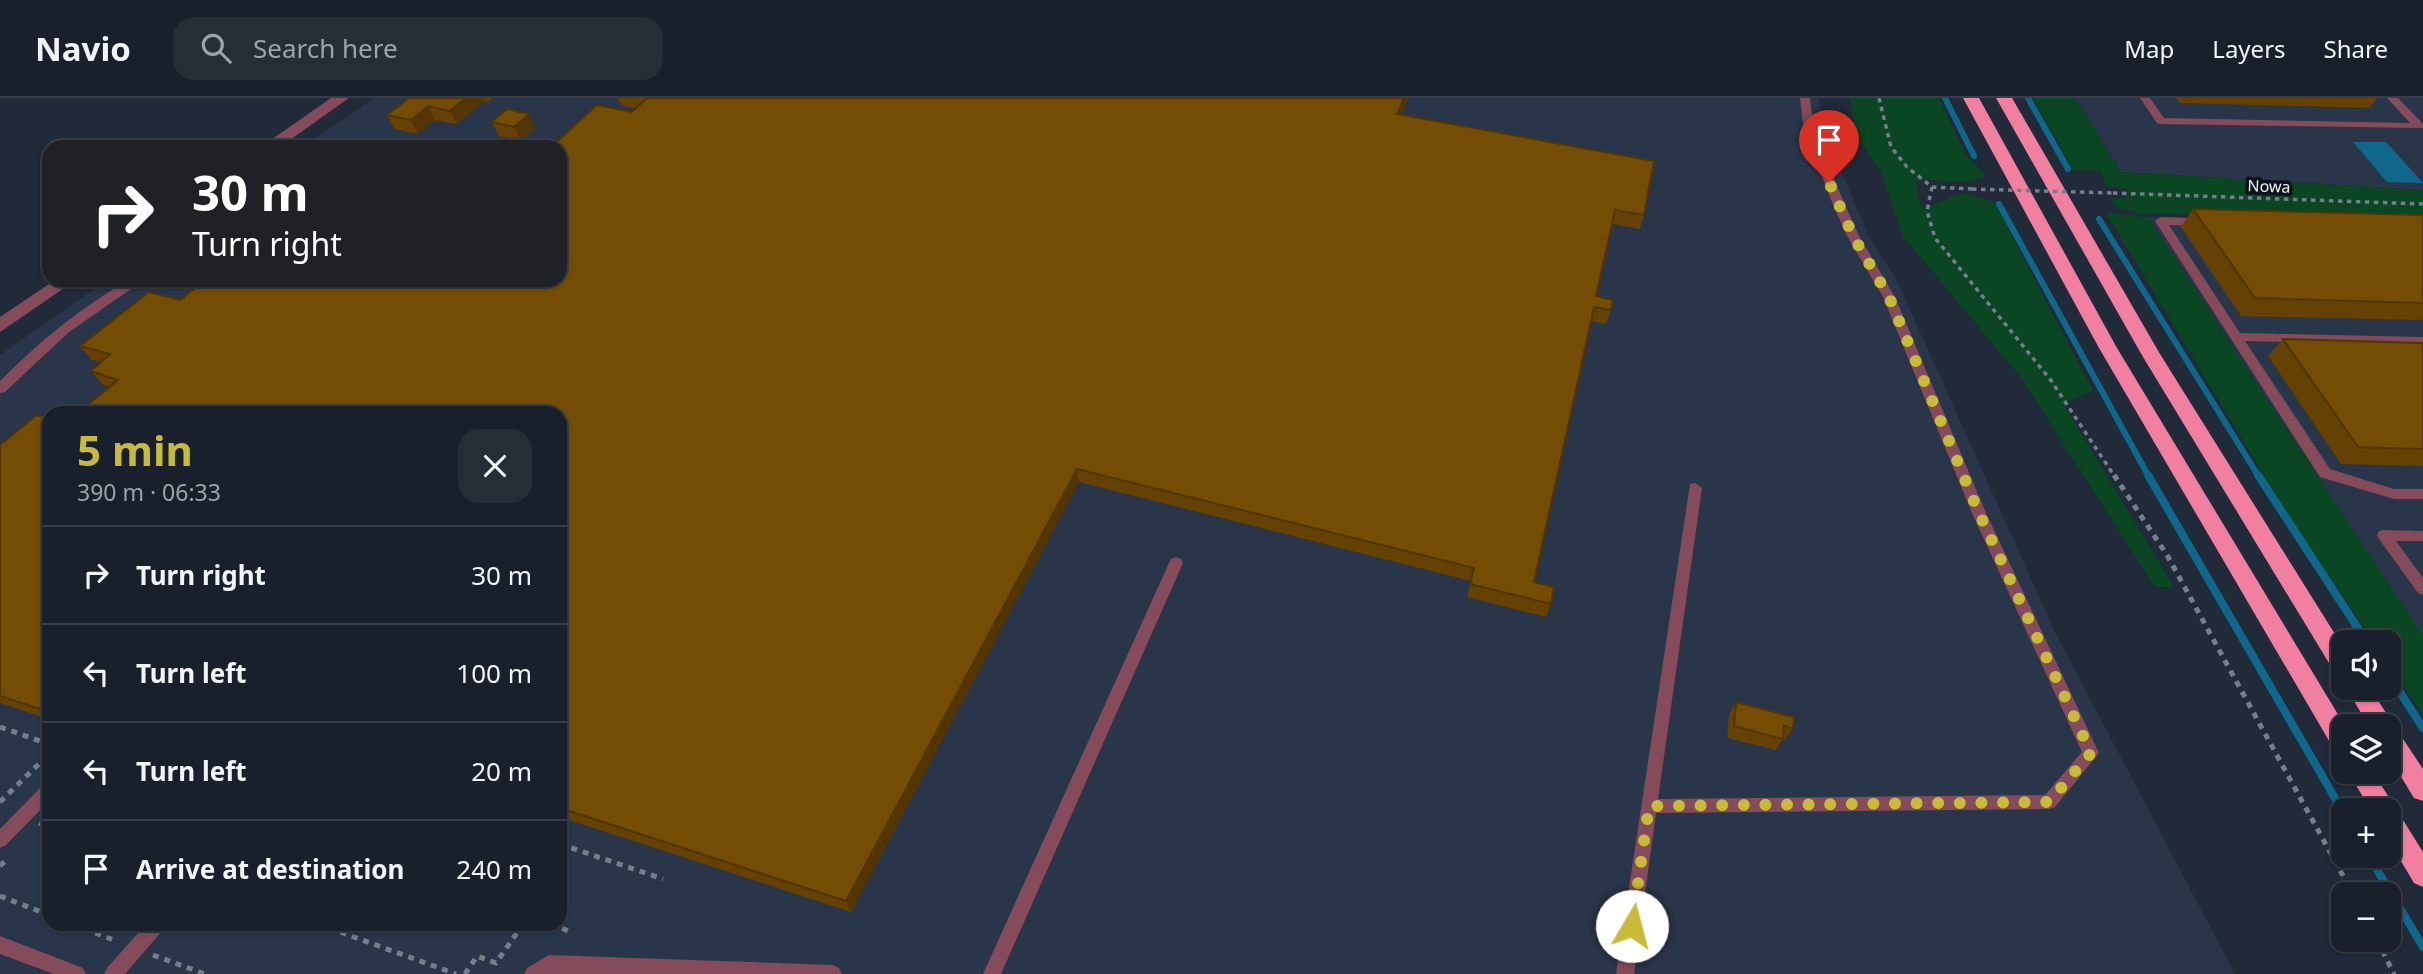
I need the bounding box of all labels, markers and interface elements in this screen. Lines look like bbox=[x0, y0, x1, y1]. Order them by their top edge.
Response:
search box bbox=[173, 17, 663, 80]
text: Navio bbox=[35, 26, 131, 71]
icon: search bbox=[197, 29, 235, 67]
text: Search here bbox=[253, 30, 398, 66]
text: Map bbox=[2124, 32, 2174, 65]
text: Layers bbox=[2212, 32, 2286, 65]
text: Share bbox=[2324, 32, 2388, 65]
pin bbox=[1799, 110, 1859, 182]
icon: arrive bbox=[1810, 121, 1848, 159]
text: 30 m bbox=[192, 159, 309, 225]
icon: right bbox=[77, 168, 168, 259]
street label: Nowa bbox=[2247, 174, 2291, 198]
text: Turn right bbox=[192, 222, 342, 265]
text: 5 min bbox=[77, 421, 193, 478]
button: close bbox=[458, 429, 532, 503]
text: 390 m · 06:33 bbox=[77, 476, 221, 508]
icon: right bbox=[77, 556, 115, 594]
text: Turn right bbox=[136, 557, 266, 593]
text: 30 m bbox=[471, 557, 532, 593]
map controls bbox=[2331, 630, 2401, 952]
button: sound bbox=[2331, 630, 2401, 700]
icon: left bbox=[77, 654, 115, 692]
text: Turn left bbox=[136, 655, 247, 691]
text: 100 m bbox=[456, 655, 532, 691]
button: layers bbox=[2331, 714, 2401, 784]
icon: left bbox=[77, 752, 115, 790]
text: Turn left bbox=[136, 753, 247, 789]
text: 20 m bbox=[471, 753, 532, 789]
button: + bbox=[2331, 798, 2401, 868]
icon: arrive bbox=[77, 850, 115, 888]
text: Arrive at destination bbox=[136, 851, 405, 887]
text: 240 m bbox=[456, 851, 532, 887]
button: − bbox=[2331, 882, 2401, 952]
position arrow bbox=[1595, 889, 1669, 963]

